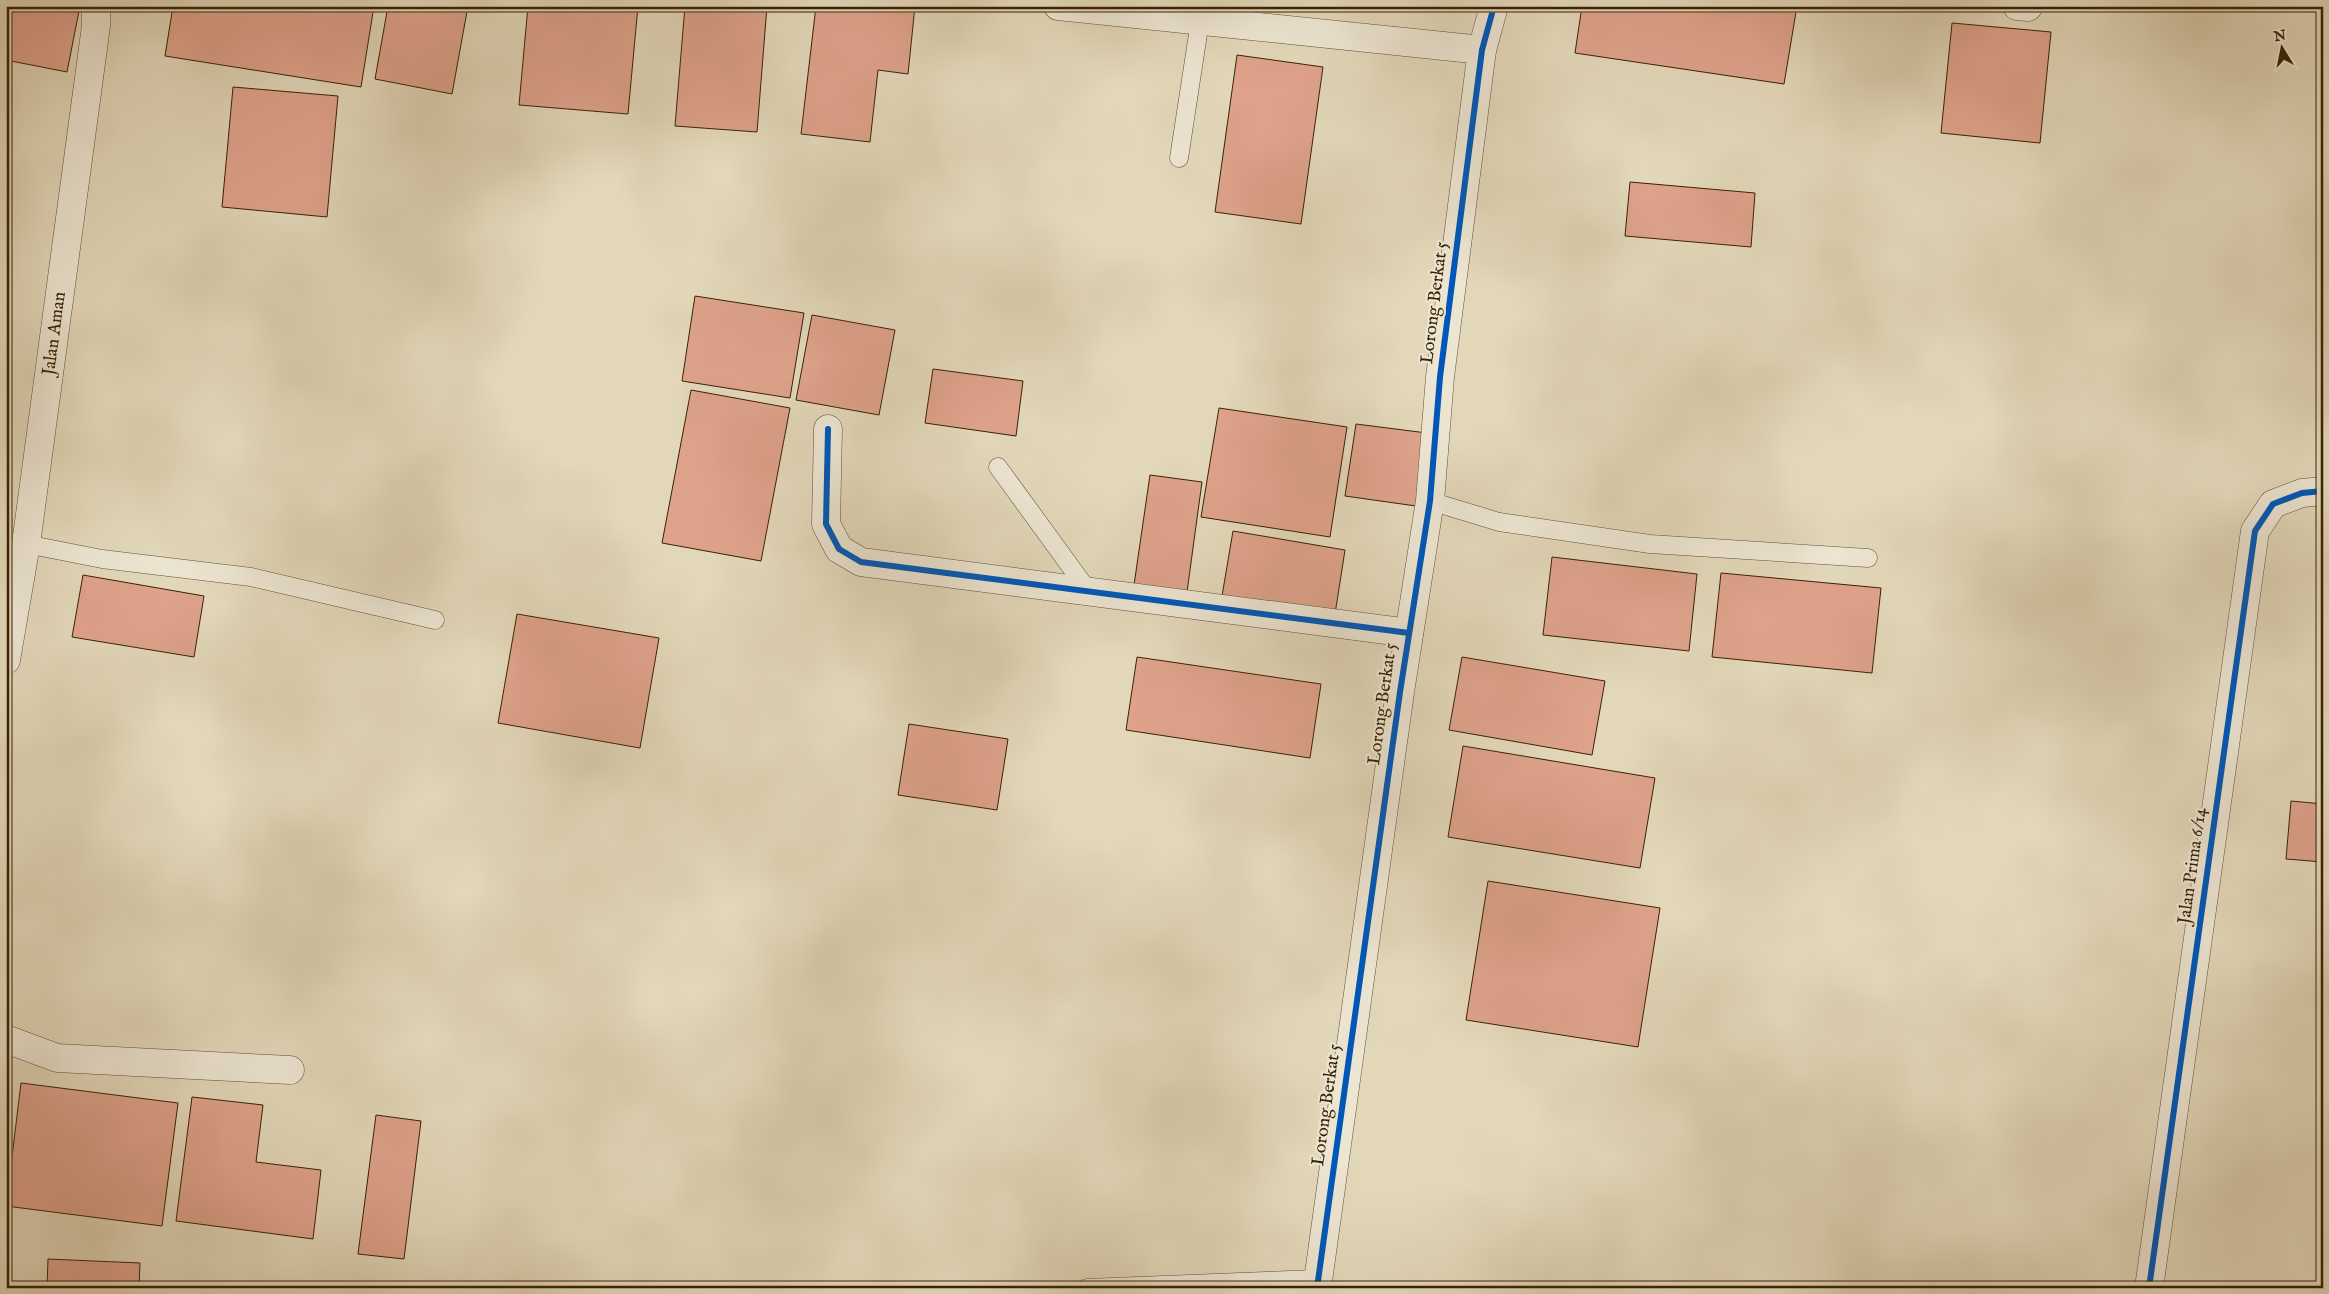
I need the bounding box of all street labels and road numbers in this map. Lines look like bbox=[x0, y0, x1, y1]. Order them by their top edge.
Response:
street label: Lorong Berkat 5 bbox=[1416, 240, 1454, 365]
street label: Jalan Aman bbox=[37, 290, 72, 379]
street label: Lorong Berkat 5 bbox=[1363, 641, 1403, 766]
street label: Jalan Prima 6/14 bbox=[2173, 806, 2213, 928]
street label: Lorong Berkat 5 bbox=[1307, 1042, 1347, 1167]

